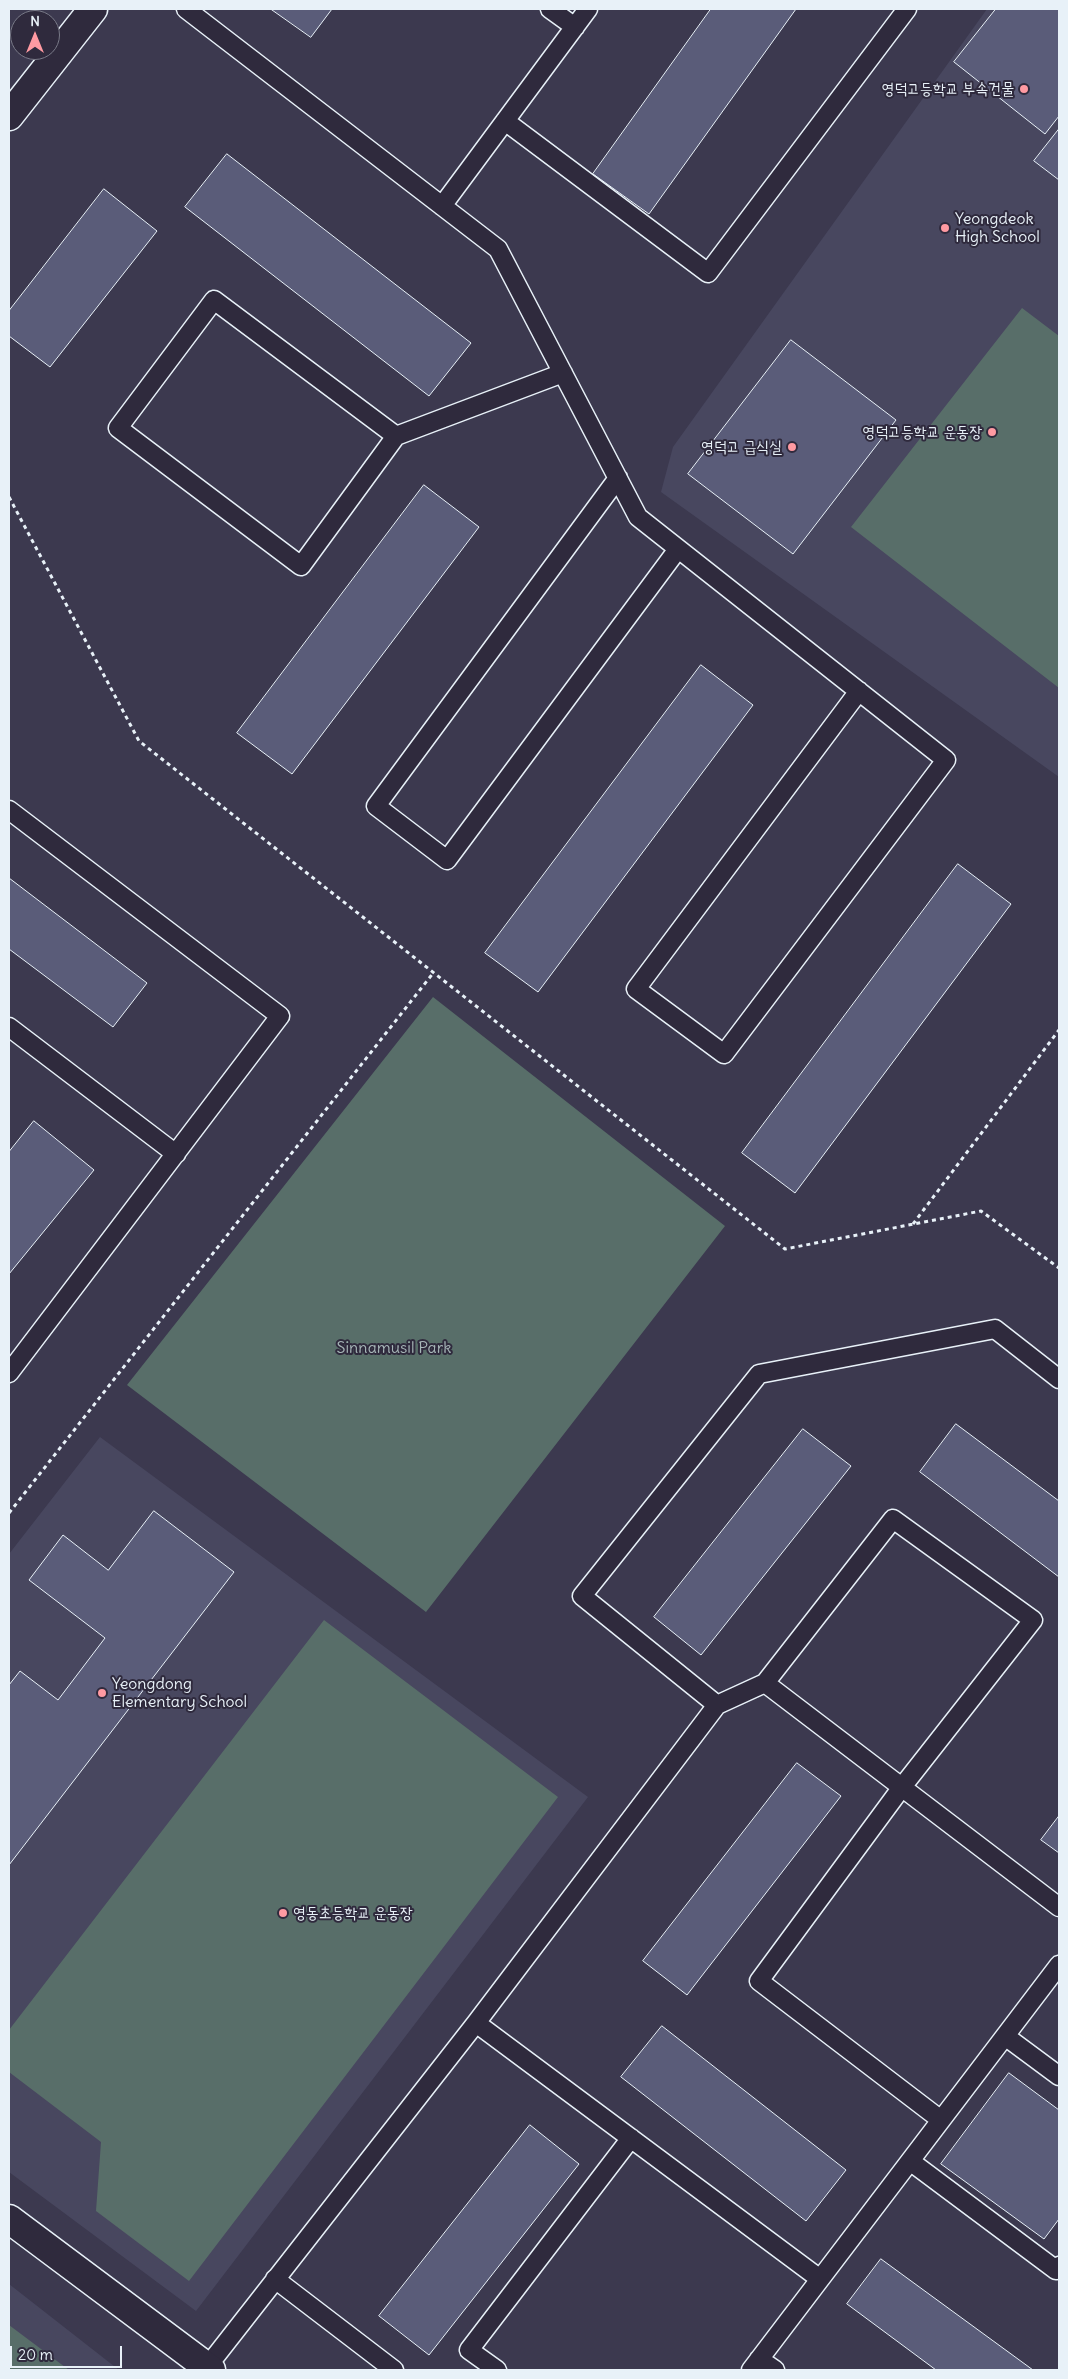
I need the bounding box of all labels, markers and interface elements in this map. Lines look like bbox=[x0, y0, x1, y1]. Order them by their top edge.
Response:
north arrow bbox=[10, 10, 60, 60]
text: N bbox=[30, 12, 40, 30]
place label: 영덕고등학교 부속건물 bbox=[881, 79, 1014, 99]
marker: 영덕고등학교 부속건물 bbox=[1018, 83, 1030, 95]
place label: Yeongdeok High School bbox=[955, 209, 1040, 247]
marker: Yeongdeok High School bbox=[939, 222, 951, 234]
place label: 영덕고등학교 운동장 bbox=[862, 422, 982, 442]
marker: 영덕고등학교 운동장 bbox=[986, 426, 998, 438]
place label: 영덕고 급식실 bbox=[701, 437, 782, 457]
marker: 영덕고 급식실 bbox=[786, 441, 798, 453]
park label: Sinnamusil Park bbox=[337, 1338, 451, 1358]
place label: Yeongdong Elementary School bbox=[112, 1674, 247, 1712]
marker: Yeongdong Elementary School bbox=[96, 1687, 108, 1699]
place label: 영동초등학교 운동장 bbox=[293, 1903, 413, 1923]
marker: 영동초등학교 운동장 bbox=[277, 1907, 289, 1919]
scale bar bbox=[12, 2336, 125, 2368]
text: 20 m bbox=[18, 2345, 53, 2364]

